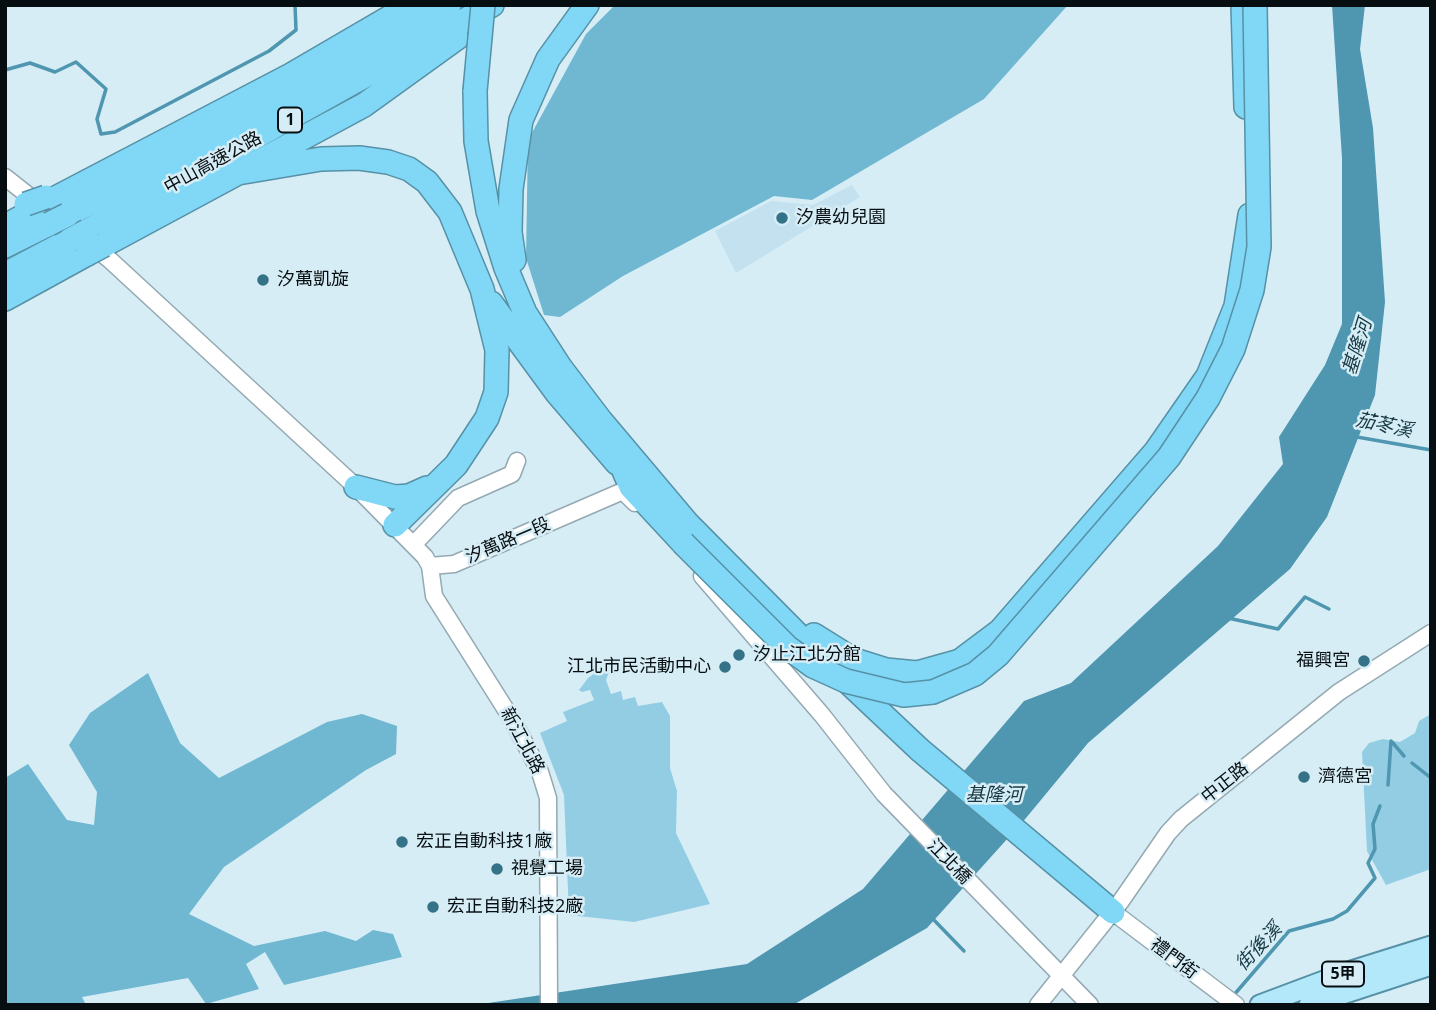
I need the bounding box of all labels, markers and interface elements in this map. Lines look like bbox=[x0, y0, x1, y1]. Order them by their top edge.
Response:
road number: 1 bbox=[278, 108, 302, 132]
street label: 中山高速公路 bbox=[161, 127, 265, 199]
place label: 汐農幼兒園 bbox=[796, 207, 886, 229]
marker: 汐農幼兒園 bbox=[774, 210, 790, 226]
place label: 汐萬凱旋 bbox=[277, 269, 349, 291]
marker: 汐萬凱旋 bbox=[255, 272, 271, 288]
water label: 基隆河 bbox=[1339, 316, 1377, 378]
water label: 茄苳溪 bbox=[1354, 409, 1414, 443]
street label: 汐萬路一段 bbox=[462, 513, 554, 569]
place label: 汐止江北分館 bbox=[753, 644, 861, 666]
marker: 汐止江北分館 bbox=[731, 647, 747, 663]
place label: 福興宮 bbox=[1296, 650, 1350, 672]
marker: 福興宮 bbox=[1356, 653, 1372, 669]
place label: 江北市民活動中心 bbox=[567, 656, 711, 678]
marker: 江北市民活動中心 bbox=[717, 659, 733, 675]
street label: 新江北路 bbox=[496, 704, 548, 778]
street label: 中正路 bbox=[1197, 758, 1253, 808]
place label: 濟德宮 bbox=[1318, 766, 1372, 788]
marker: 濟德宮 bbox=[1296, 769, 1312, 785]
water label: 基隆河 bbox=[966, 785, 1022, 807]
place label: 宏正自動科技1廠 bbox=[416, 831, 552, 853]
marker: 宏正自動科技1廠 bbox=[394, 834, 410, 850]
street label: 江北橋 bbox=[922, 835, 976, 889]
place label: 視覺工場 bbox=[511, 858, 583, 880]
marker: 視覺工場 bbox=[489, 861, 505, 877]
place label: 宏正自動科技2廠 bbox=[447, 896, 583, 918]
marker: 宏正自動科技2廠 bbox=[425, 899, 441, 915]
water label: 街後溪 bbox=[1231, 918, 1287, 976]
street label: 禮門街 bbox=[1146, 934, 1202, 984]
road number: 5甲 bbox=[1322, 962, 1364, 986]

